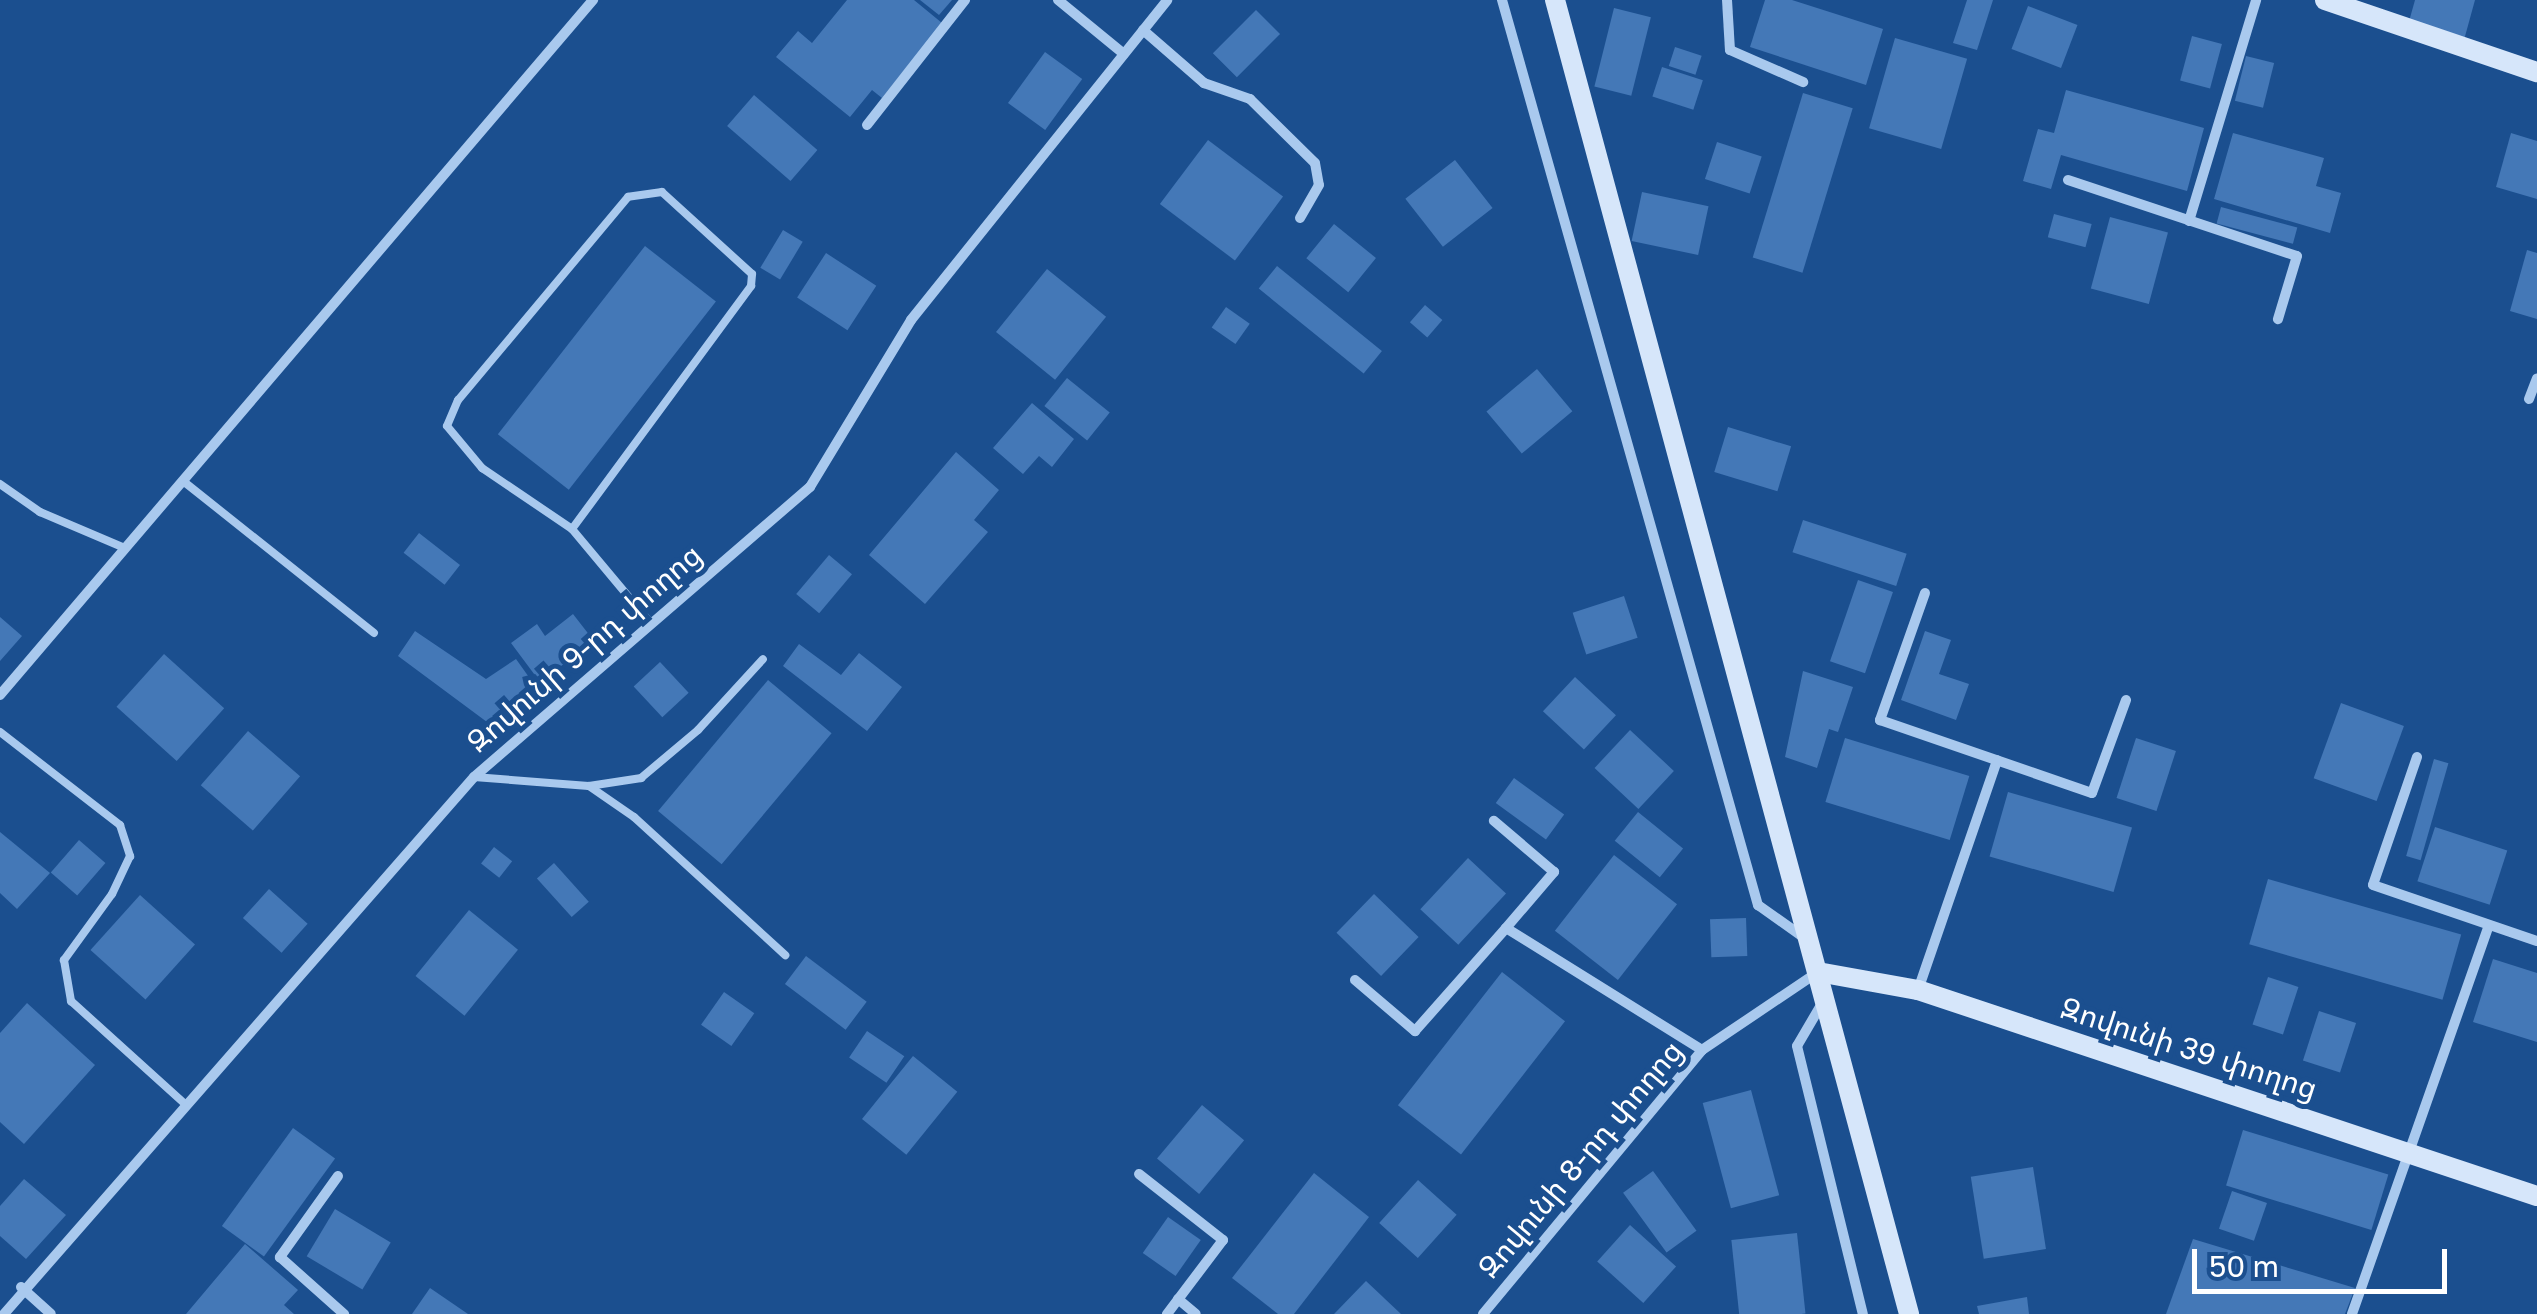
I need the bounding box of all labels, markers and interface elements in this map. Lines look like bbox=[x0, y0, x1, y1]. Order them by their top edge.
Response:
street label: Զովունի 9-րդ փողոց bbox=[459, 536, 709, 760]
street label: Զովունի 39 փողոց bbox=[2056, 989, 2322, 1107]
street label: Զովունի 8-րդ փողոց bbox=[1470, 1033, 1690, 1285]
scale bar bbox=[2197, 1229, 2452, 1291]
text: 50 m bbox=[2209, 1248, 2279, 1284]

